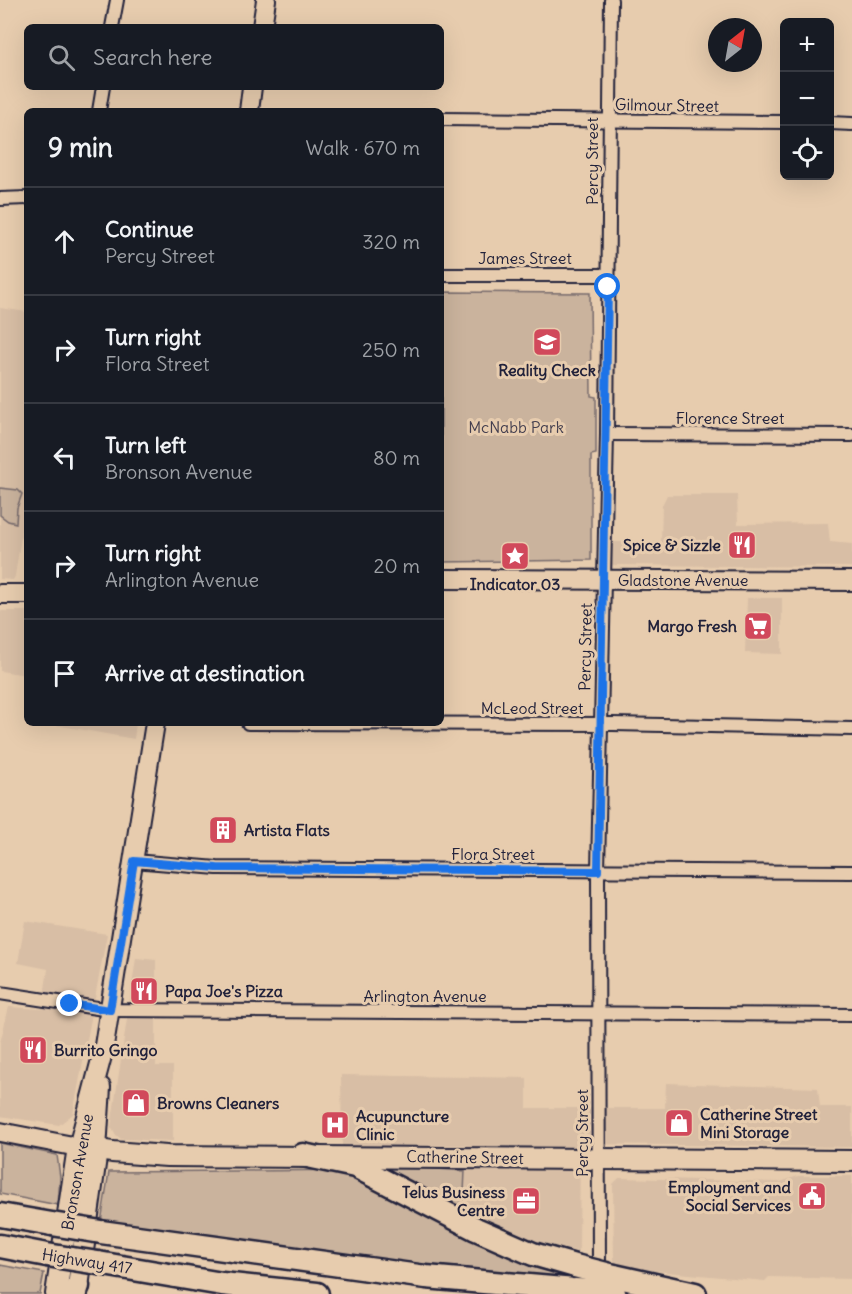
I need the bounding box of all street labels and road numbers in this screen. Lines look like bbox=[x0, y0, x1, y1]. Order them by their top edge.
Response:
street label: Gilmour Street bbox=[615, 94, 720, 116]
street label: Percy Street bbox=[582, 117, 602, 205]
street label: James Street bbox=[478, 248, 572, 268]
street label: Florence Street bbox=[676, 408, 785, 428]
street label: Gladstone Avenue bbox=[618, 570, 748, 590]
street label: Percy Street bbox=[574, 602, 596, 691]
street label: McLeod Street bbox=[481, 698, 584, 718]
street label: Flora Street bbox=[451, 844, 535, 864]
street label: Arlington Avenue bbox=[363, 986, 487, 1006]
street label: Percy Street bbox=[572, 1089, 592, 1177]
street label: Bronson Avenue bbox=[57, 1112, 97, 1232]
street label: Catherine Street bbox=[406, 1146, 524, 1168]
street label: Highway 417 bbox=[41, 1244, 134, 1278]

